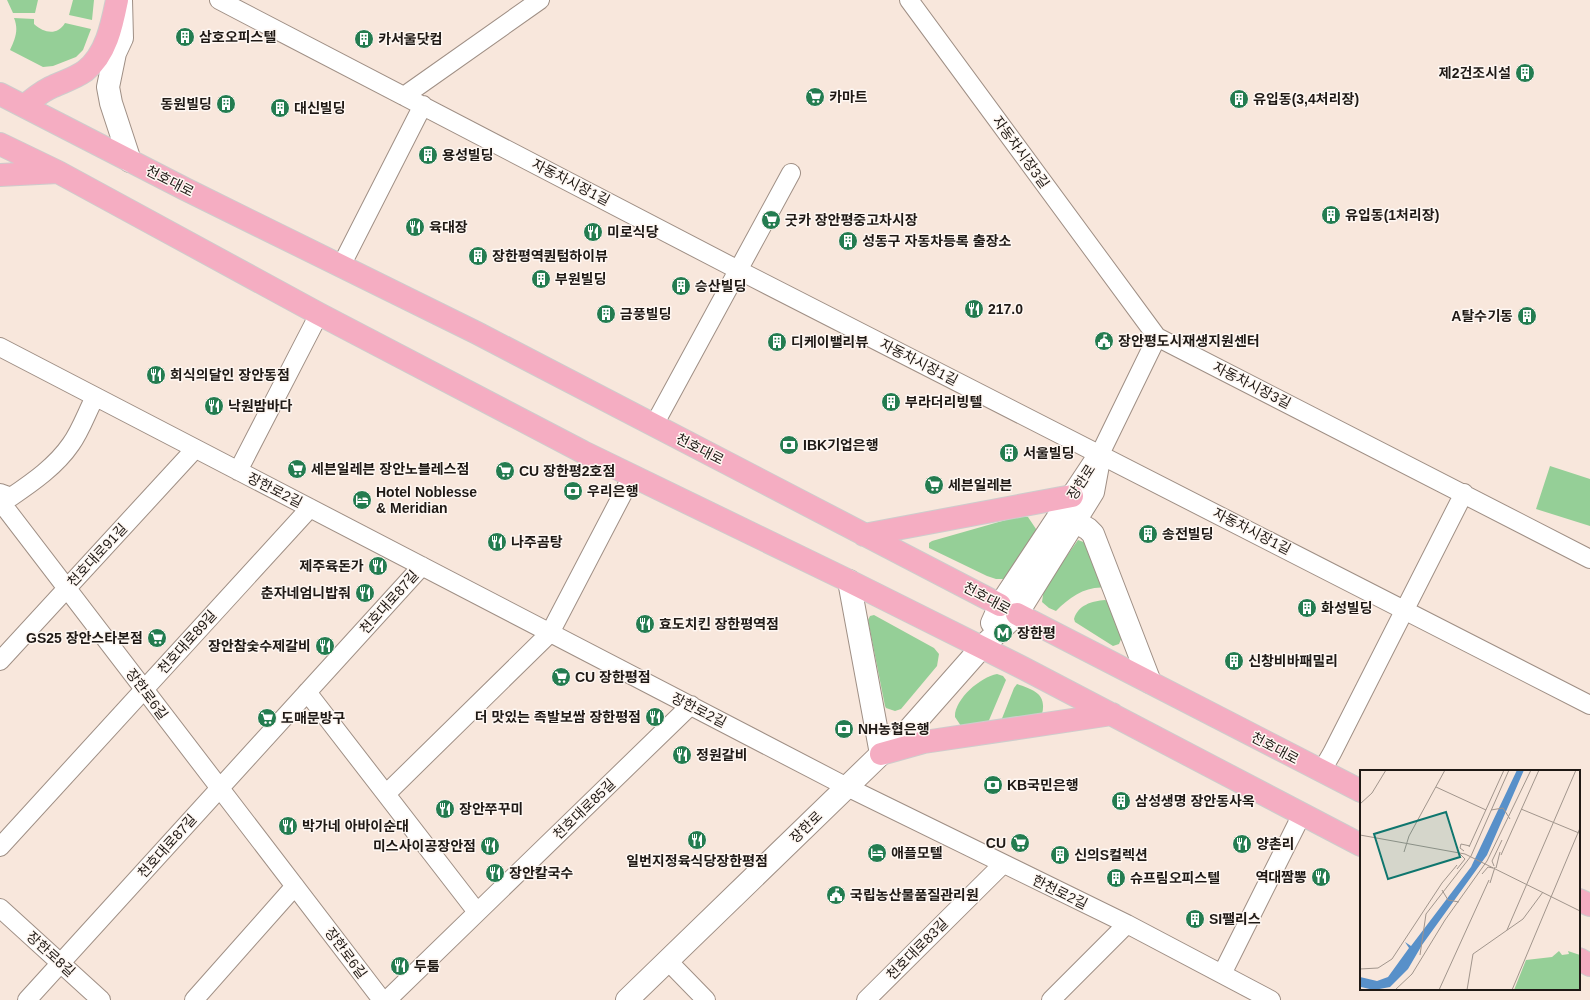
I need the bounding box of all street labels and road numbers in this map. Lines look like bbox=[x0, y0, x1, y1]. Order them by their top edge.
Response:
street label: 자동차시장3길 bbox=[990, 113, 1052, 191]
street label: 자동차시장1길 bbox=[529, 156, 613, 208]
street label: 천호대로 bbox=[143, 162, 197, 200]
street label: 자동차시장1길 bbox=[877, 336, 961, 388]
street label: 자동차시장3길 bbox=[1210, 359, 1294, 411]
street label: 천호대로 bbox=[673, 430, 727, 468]
street label: 장한로 bbox=[1064, 461, 1098, 503]
street label: 장한로2길 bbox=[245, 469, 305, 511]
street label: 자동차시장1길 bbox=[1210, 505, 1294, 557]
street label: 천호대로91길 bbox=[64, 520, 130, 590]
street label: 천호대로87길 bbox=[356, 567, 422, 637]
street label: 천호대로 bbox=[960, 579, 1014, 617]
street label: 천호대로89길 bbox=[154, 607, 220, 677]
street label: 장한로6길 bbox=[123, 666, 171, 722]
street label: 장한로2길 bbox=[669, 689, 729, 731]
street label: 천호대로 bbox=[1248, 729, 1302, 767]
street label: 천호대로85길 bbox=[550, 775, 618, 843]
street label: 장한로 bbox=[787, 808, 826, 846]
street label: 천호대로87길 bbox=[134, 811, 200, 881]
street label: 한천로2길 bbox=[1030, 872, 1090, 912]
street label: 천호대로83길 bbox=[883, 915, 951, 983]
street label: 장한로6길 bbox=[322, 925, 370, 981]
street label: 장한로8길 bbox=[24, 928, 78, 980]

